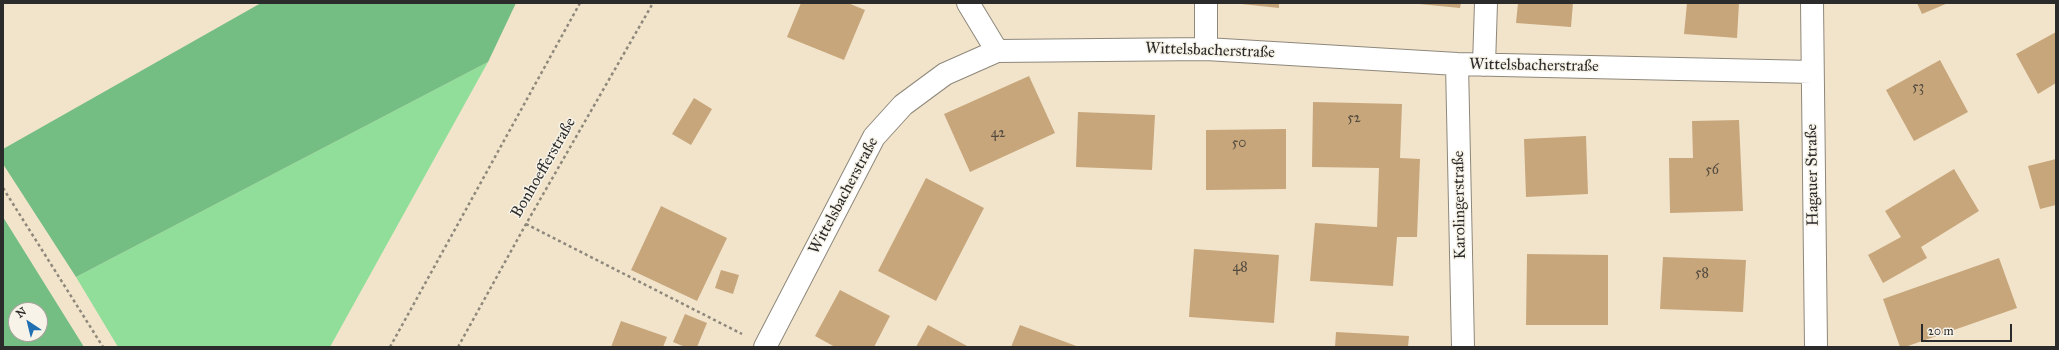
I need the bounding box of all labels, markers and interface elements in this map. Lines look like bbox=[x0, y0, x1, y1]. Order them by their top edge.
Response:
street label: Wittelsbacherstraße bbox=[1145, 39, 1275, 63]
street label: Wittelsbacherstraße bbox=[1469, 55, 1599, 77]
house number: 53 bbox=[1912, 80, 1924, 96]
house number: 52 bbox=[1347, 111, 1361, 127]
street label: Bonhoefferstraße bbox=[508, 114, 580, 222]
street label: Hagauer Straße bbox=[1803, 124, 1823, 226]
house number: 42 bbox=[991, 126, 1005, 142]
street label: Wittelsbacherstraße bbox=[805, 134, 883, 258]
house number: 50 bbox=[1232, 136, 1246, 152]
street label: Karolingerstraße bbox=[1449, 150, 1471, 260]
house number: 56 bbox=[1705, 163, 1719, 179]
house number: 48 bbox=[1232, 260, 1248, 276]
house number: 58 bbox=[1695, 266, 1709, 282]
north arrow bbox=[8, 302, 48, 342]
text: N bbox=[14, 305, 29, 321]
scale bar bbox=[1923, 316, 2014, 342]
text: 20 m bbox=[1928, 324, 1954, 338]

